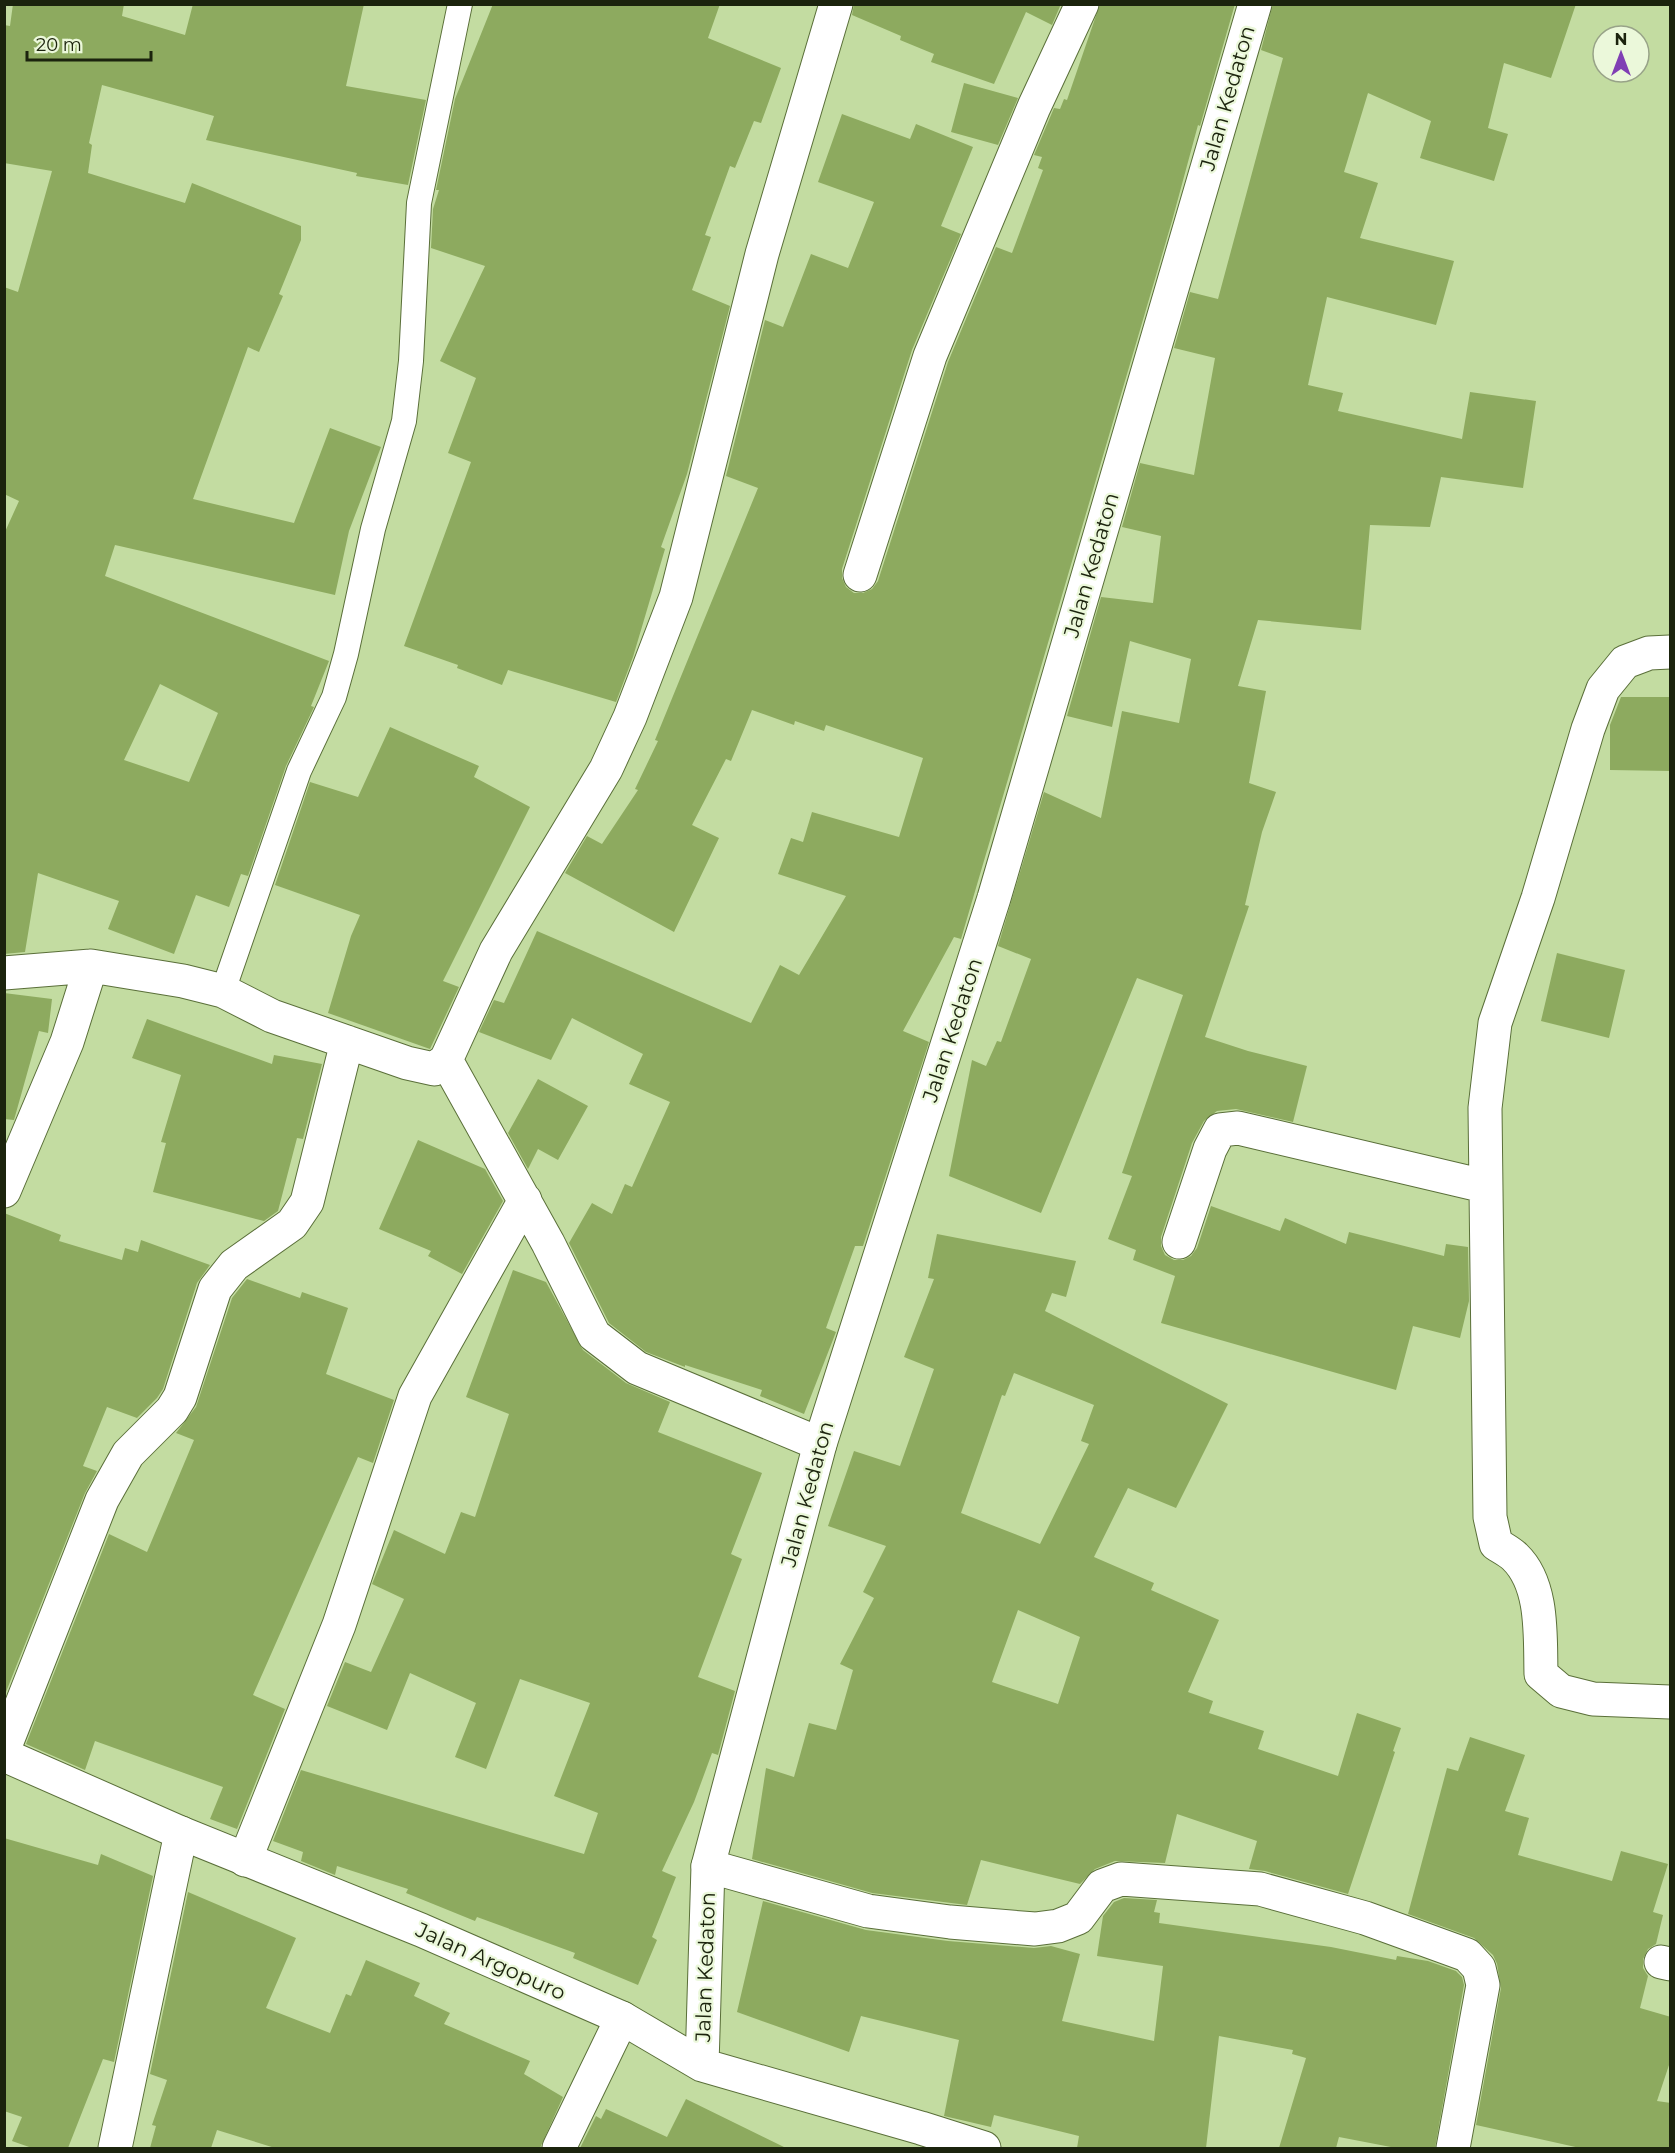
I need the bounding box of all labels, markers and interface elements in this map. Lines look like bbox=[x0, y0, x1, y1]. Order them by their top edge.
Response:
street label: Jalan Kedaton bbox=[1194, 23, 1260, 174]
scale bar bbox=[27, 24, 152, 62]
north arrow bbox=[1591, 24, 1651, 84]
text: N bbox=[1615, 30, 1627, 49]
text: 20 m bbox=[36, 34, 82, 56]
street label: Jalan Kedaton bbox=[1058, 490, 1124, 641]
street label: Jalan Kedaton bbox=[917, 955, 987, 1106]
street label: Jalan Kedaton bbox=[775, 1418, 838, 1571]
street label: Jalan Kedaton bbox=[690, 1892, 720, 2043]
street label: Jalan Argopuro bbox=[411, 1916, 570, 2005]

